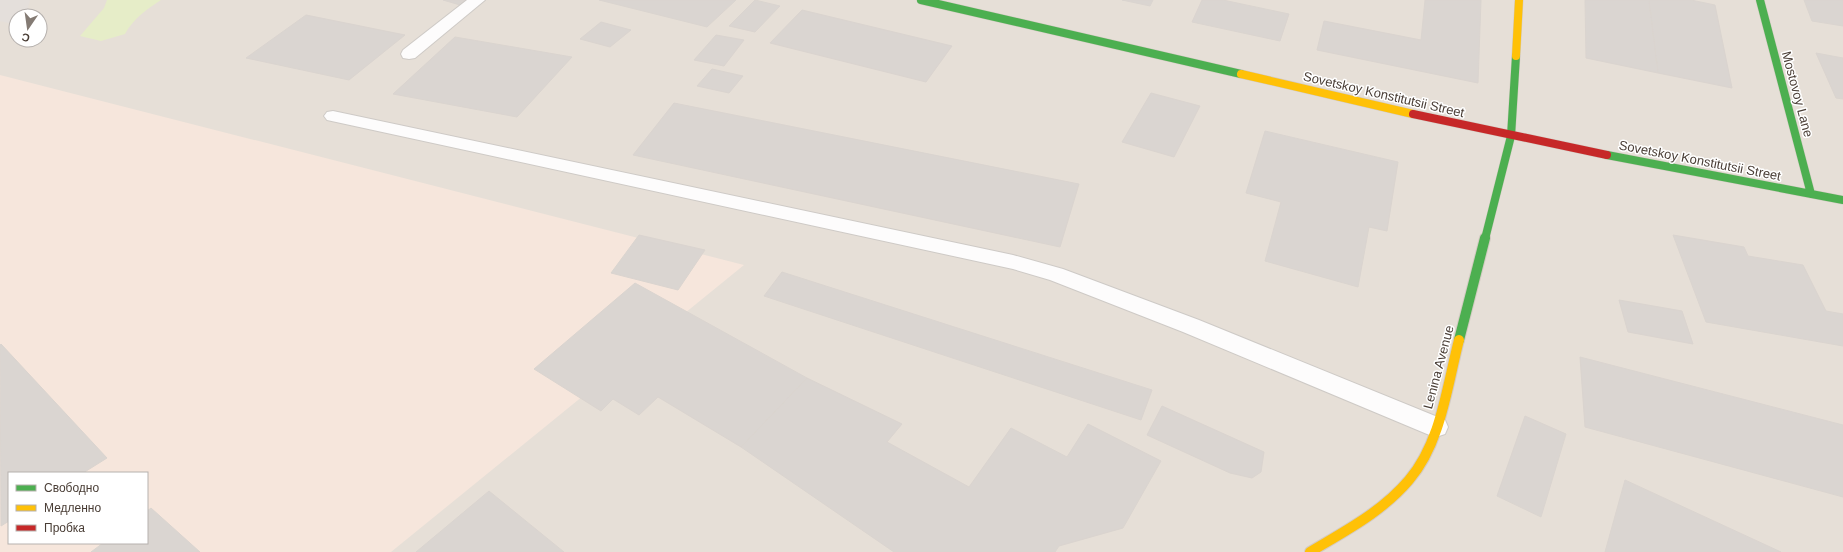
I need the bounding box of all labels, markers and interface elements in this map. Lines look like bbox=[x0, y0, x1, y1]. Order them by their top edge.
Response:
north arrow bbox=[8, 8, 48, 48]
text: С bbox=[20, 31, 31, 44]
street label: Mostovoy Lane bbox=[1779, 50, 1816, 139]
street label: Sovetskoy Konstitutsii Street bbox=[1302, 69, 1466, 120]
street label: Sovetskoy Konstitutsii Street bbox=[1618, 137, 1783, 184]
street label: Lenina Avenue bbox=[1420, 324, 1457, 411]
legend bbox=[8, 472, 148, 544]
text: Свободно bbox=[44, 481, 99, 495]
text: Медленно bbox=[44, 501, 101, 515]
text: Пробка bbox=[44, 521, 85, 535]

